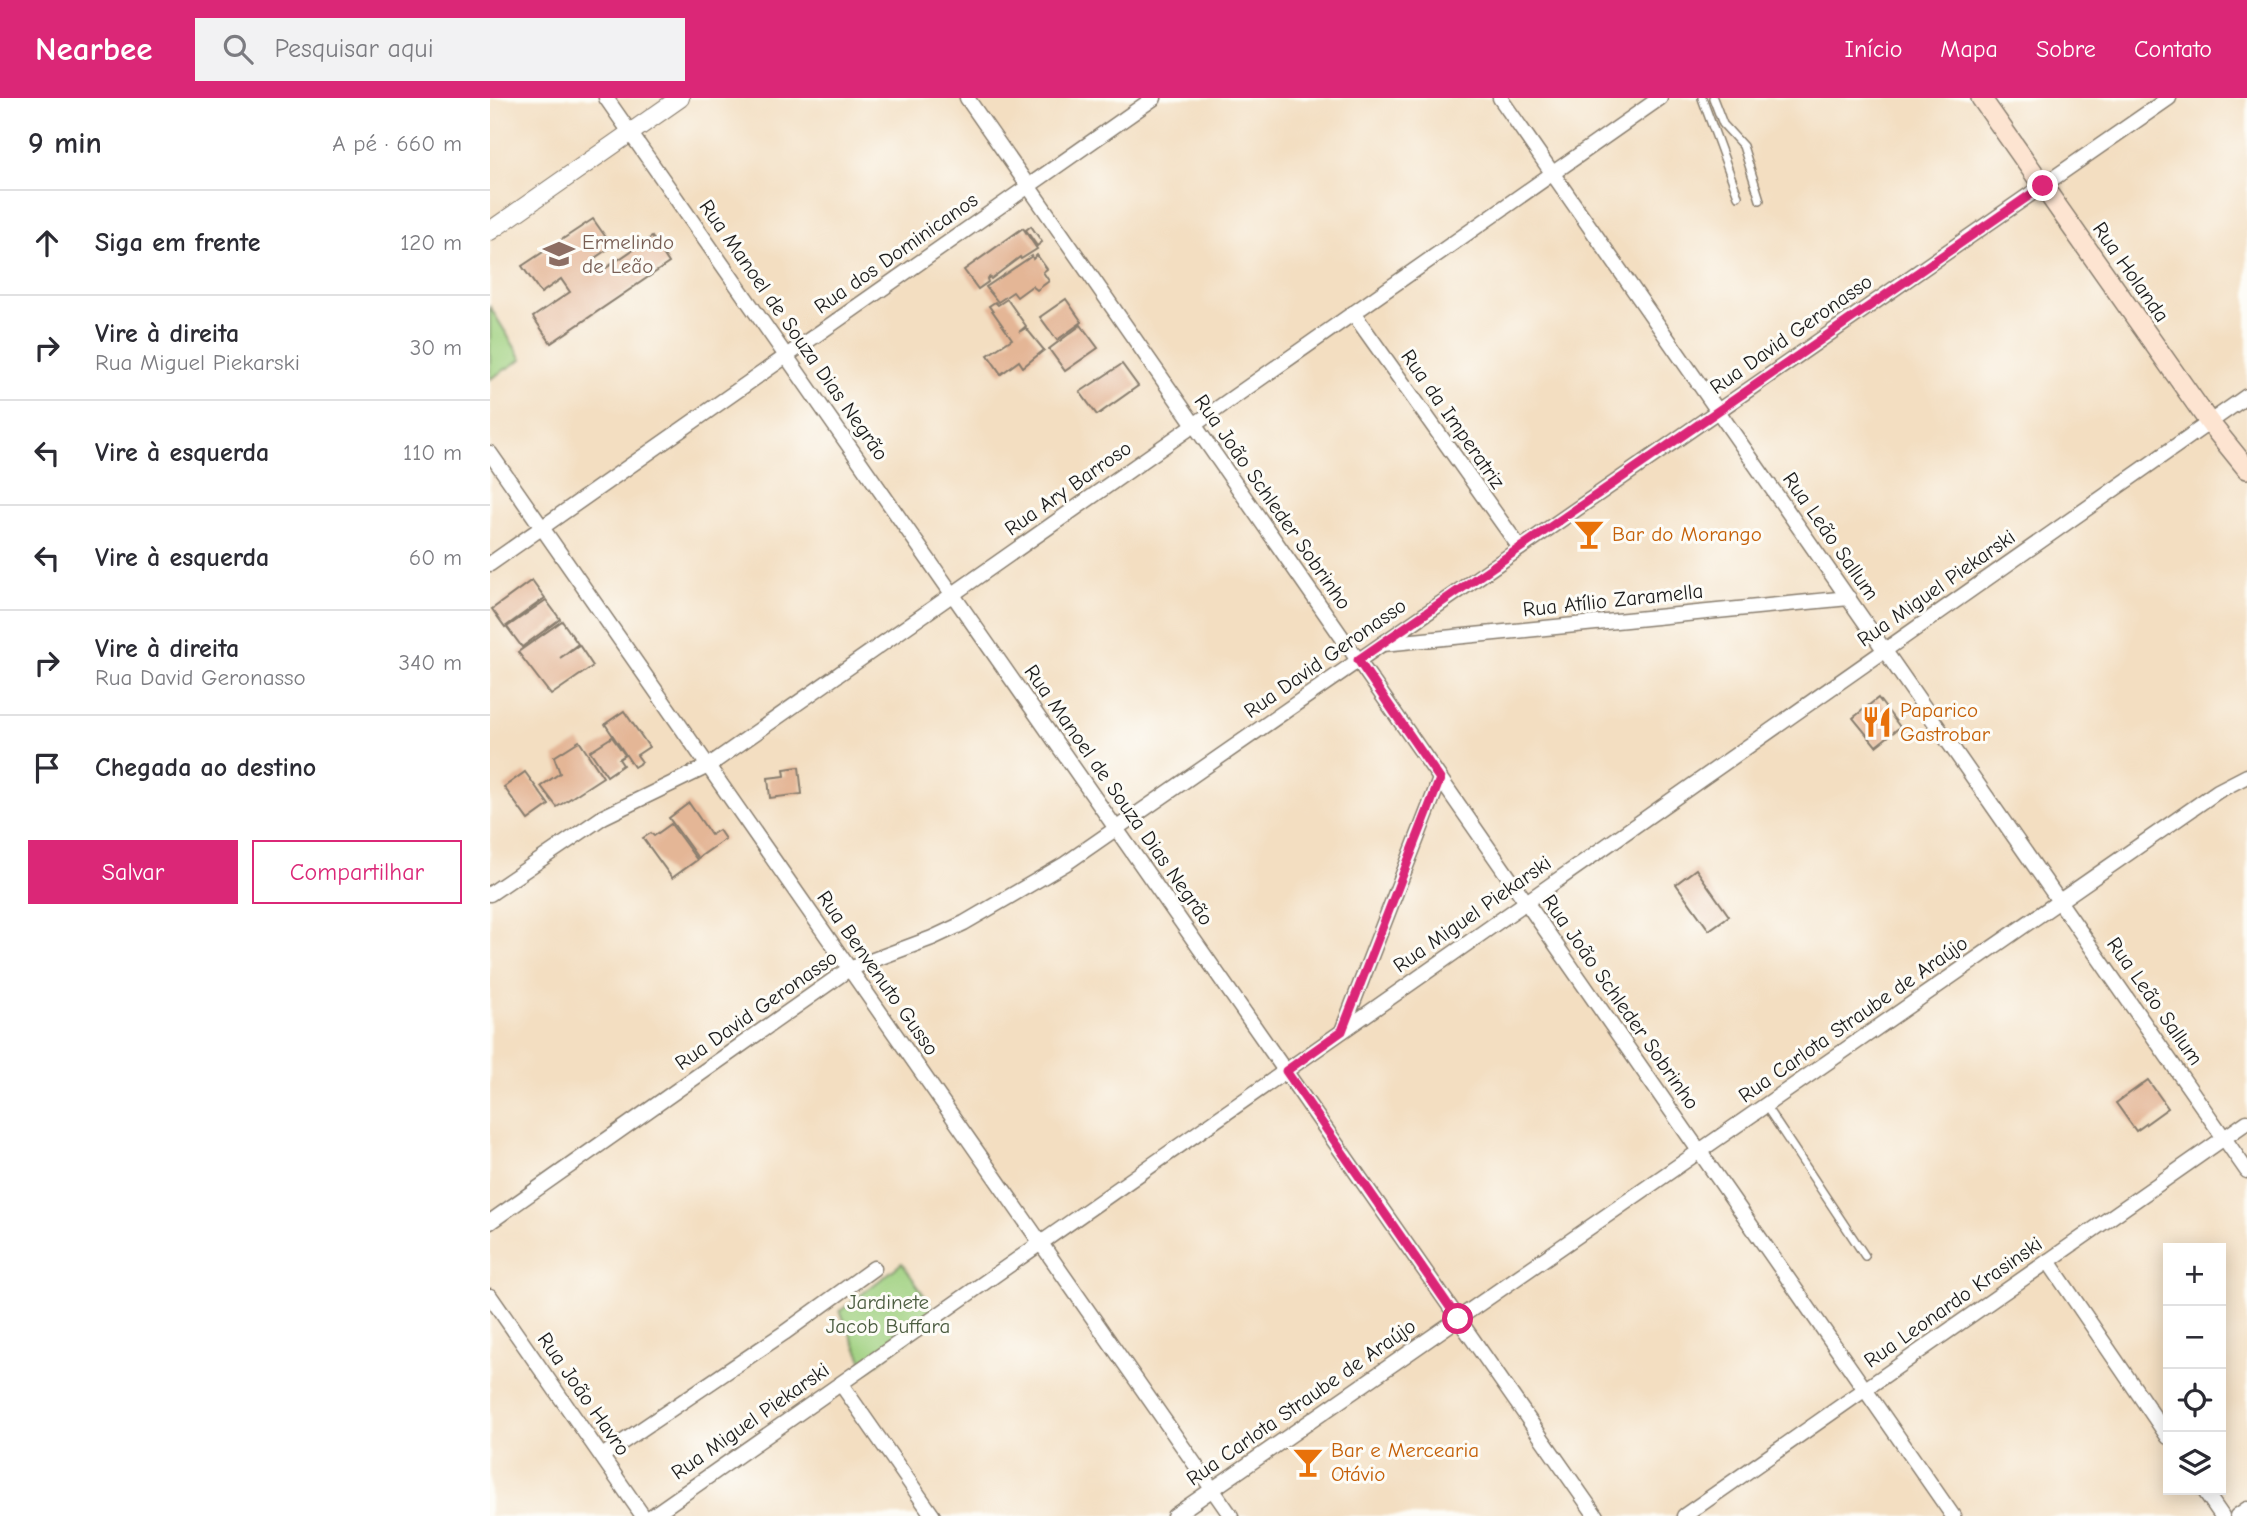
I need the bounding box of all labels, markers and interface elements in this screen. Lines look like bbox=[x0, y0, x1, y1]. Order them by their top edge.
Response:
search box bbox=[195, 18, 685, 81]
text: Nearbee bbox=[35, 30, 153, 68]
icon: search bbox=[219, 30, 257, 68]
text: Pesquisar aqui bbox=[275, 34, 434, 64]
text: Início bbox=[1844, 35, 1902, 63]
text: Mapa bbox=[1940, 35, 1998, 63]
text: Sobre bbox=[2036, 35, 2096, 63]
text: Contato bbox=[2134, 35, 2212, 63]
text: 9 min bbox=[28, 126, 102, 161]
text: A pé · 660 m bbox=[332, 130, 462, 157]
route end bbox=[2027, 170, 2058, 201]
street label: Rua dos Dominicanos bbox=[810, 188, 982, 318]
street label: Rua Manoel de Souza Dias Negrão bbox=[695, 195, 893, 465]
street label: Rua Holanda bbox=[2088, 217, 2174, 327]
icon: ahead bbox=[28, 224, 66, 262]
text: Siga em frente bbox=[95, 228, 261, 258]
text: 120 m bbox=[400, 229, 462, 256]
place label: Ermelindo de Leão bbox=[582, 230, 674, 278]
school or university icon: Ermelindo de Leão bbox=[542, 237, 576, 271]
street label: Rua David Geronasso bbox=[1705, 269, 1877, 399]
text: Vire à direita bbox=[95, 319, 239, 349]
icon: right bbox=[28, 329, 66, 367]
text: 30 m bbox=[410, 334, 462, 361]
street label: Rua da Imperatriz bbox=[1396, 345, 1510, 493]
text: Rua Miguel Piekarski bbox=[95, 349, 300, 376]
street label: Rua João Schleder Sobrinho bbox=[1190, 390, 1356, 614]
icon: left bbox=[28, 434, 66, 472]
street label: Rua Ary Barroso bbox=[1000, 435, 1136, 541]
text: Vire à esquerda bbox=[95, 438, 269, 468]
text: 110 m bbox=[403, 439, 462, 466]
street label: Rua Leão Sallum bbox=[1778, 467, 1884, 605]
bar icon: Bar do Morango bbox=[1572, 517, 1606, 551]
place label: Bar do Morango bbox=[1612, 522, 1762, 546]
street label: Rua Miguel Piekarski bbox=[1852, 525, 2020, 651]
icon: left bbox=[28, 539, 66, 577]
text: Vire à esquerda bbox=[95, 543, 269, 573]
text: 60 m bbox=[409, 544, 462, 571]
street label: Rua Atílio Zaramella bbox=[1522, 579, 1704, 621]
street label: Rua David Geronasso bbox=[1239, 593, 1411, 723]
text: Vire à direita bbox=[95, 634, 239, 664]
icon: right bbox=[28, 644, 66, 682]
text: 340 m bbox=[399, 649, 462, 676]
street label: Rua Manoel de Souza Dias Negrão bbox=[1020, 660, 1218, 930]
text: Rua David Geronasso bbox=[95, 664, 306, 691]
place label: Paparico Gastrobar bbox=[1900, 698, 1991, 746]
restaurant icon: Paparico Gastrobar bbox=[1860, 705, 1894, 739]
icon: arrive bbox=[28, 749, 66, 787]
text: Chegada ao destino bbox=[95, 753, 316, 783]
button: Salvar bbox=[28, 840, 238, 904]
button: Compartilhar bbox=[252, 840, 462, 904]
street label: Rua Miguel Piekarski bbox=[1388, 851, 1556, 977]
street label: Rua Benvenuto Gusso bbox=[812, 886, 944, 1060]
street label: Rua João Schleder Sobrinho bbox=[1538, 890, 1704, 1114]
street label: Rua Carlota Straube de Araújo bbox=[1734, 931, 1972, 1107]
street label: Rua Leão Sallum bbox=[2102, 932, 2208, 1070]
street label: Rua David Geronasso bbox=[670, 945, 842, 1075]
street label: Rua Leonardo Krasinski bbox=[1859, 1231, 2047, 1373]
map controls bbox=[2163, 1243, 2226, 1495]
button: + bbox=[2163, 1243, 2226, 1306]
park label: Jardinete Jacob Buffara bbox=[826, 1290, 950, 1338]
route start bbox=[1442, 1303, 1473, 1334]
button: − bbox=[2163, 1306, 2226, 1369]
street label: Rua Carlota Straube de Araújo bbox=[1182, 1314, 1420, 1490]
street label: Rua João Havro bbox=[533, 1328, 635, 1460]
street label: Rua Miguel Piekarski bbox=[666, 1358, 834, 1484]
button: locate bbox=[2163, 1369, 2226, 1432]
button: layers bbox=[2163, 1432, 2226, 1495]
place label: Bar e Mercearia Otávio bbox=[1331, 1438, 1479, 1486]
bar icon: Bar e Mercearia Otávio bbox=[1291, 1445, 1325, 1479]

